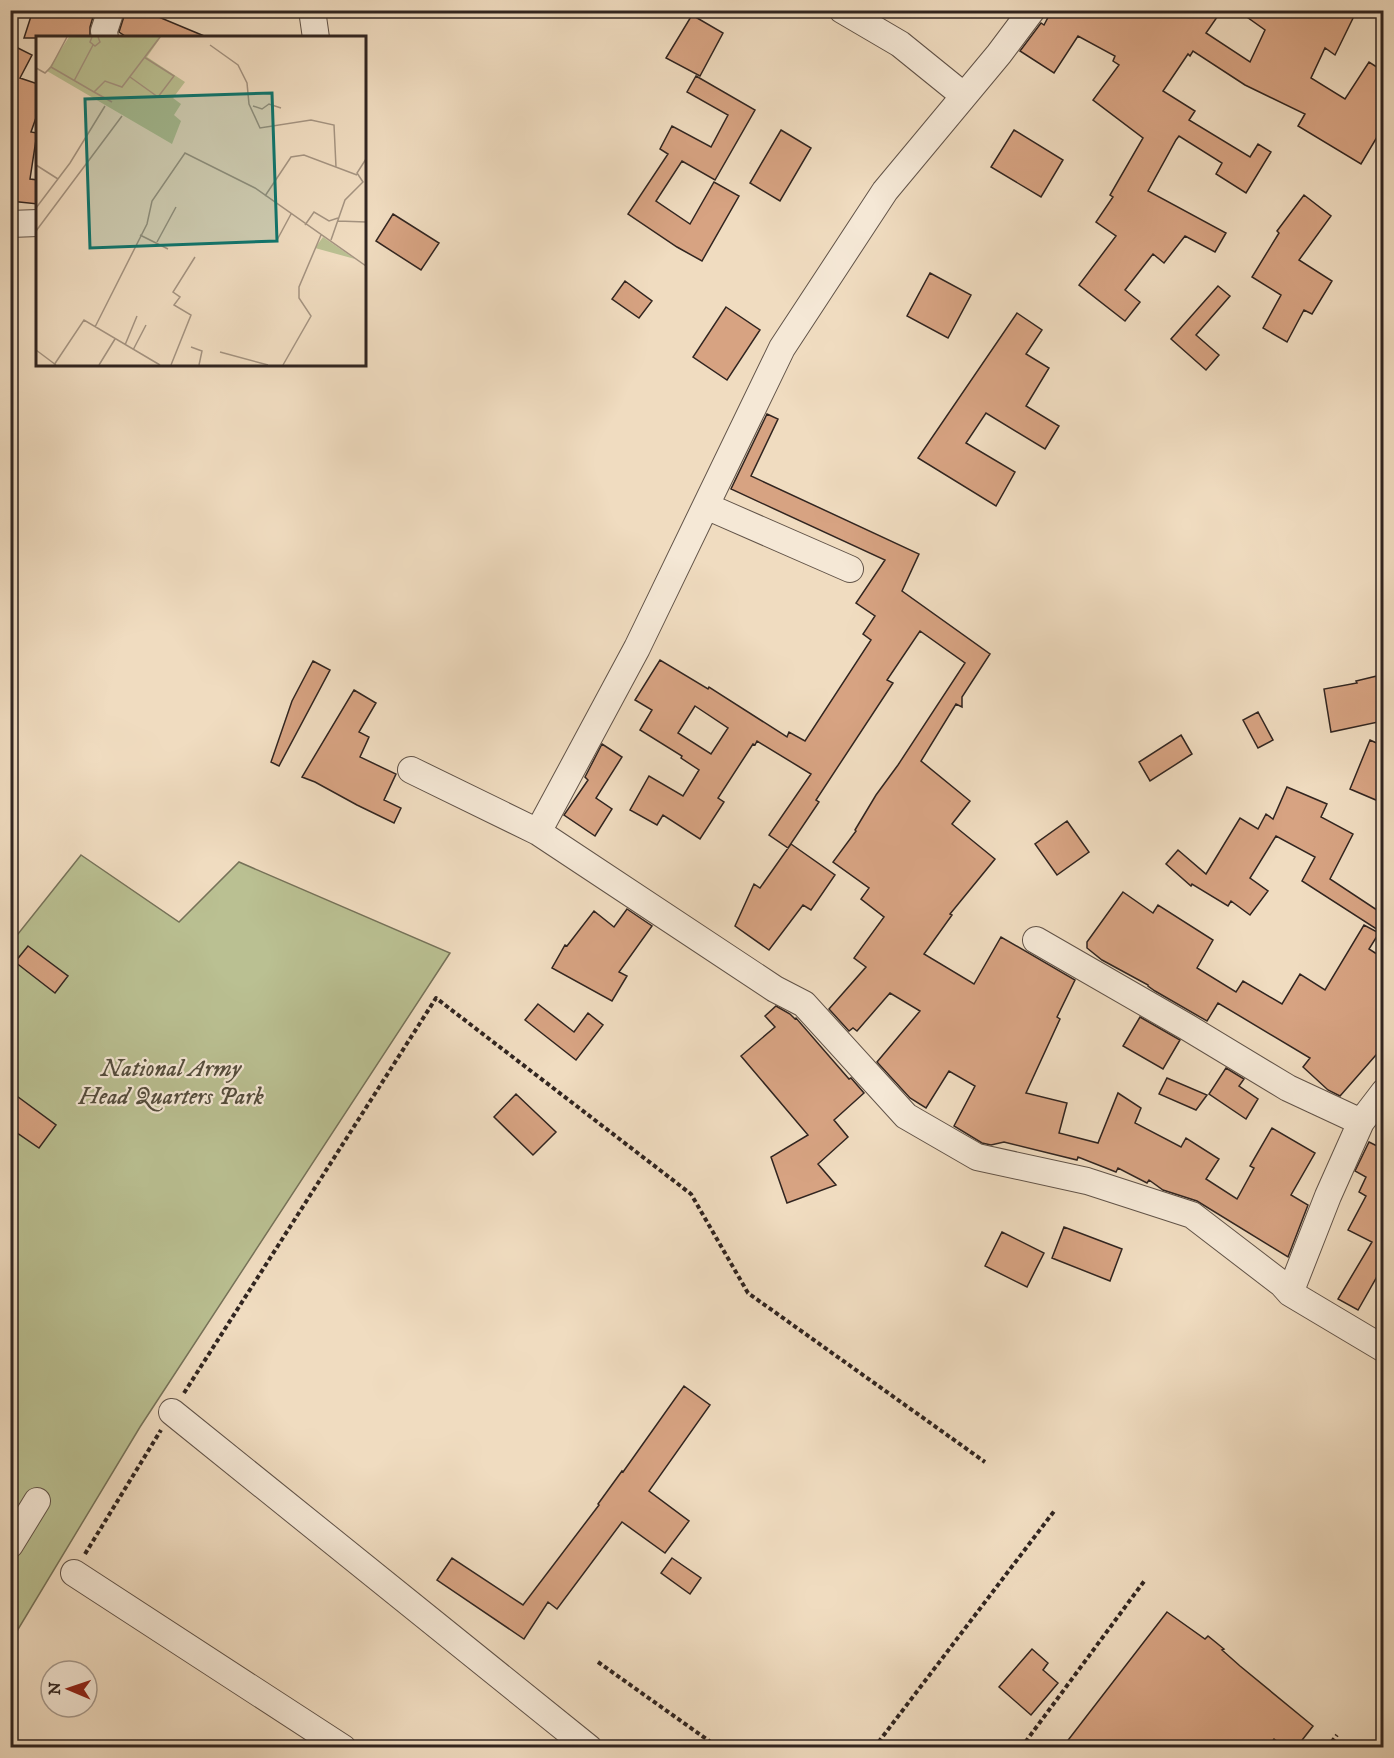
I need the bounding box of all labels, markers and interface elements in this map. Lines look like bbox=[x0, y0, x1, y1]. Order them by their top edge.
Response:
inset map bbox=[36, 36, 366, 366]
park label: National Army Head Quarters Park bbox=[77, 1054, 264, 1112]
north arrow bbox=[39, 1659, 99, 1719]
text: N bbox=[45, 1682, 65, 1695]

